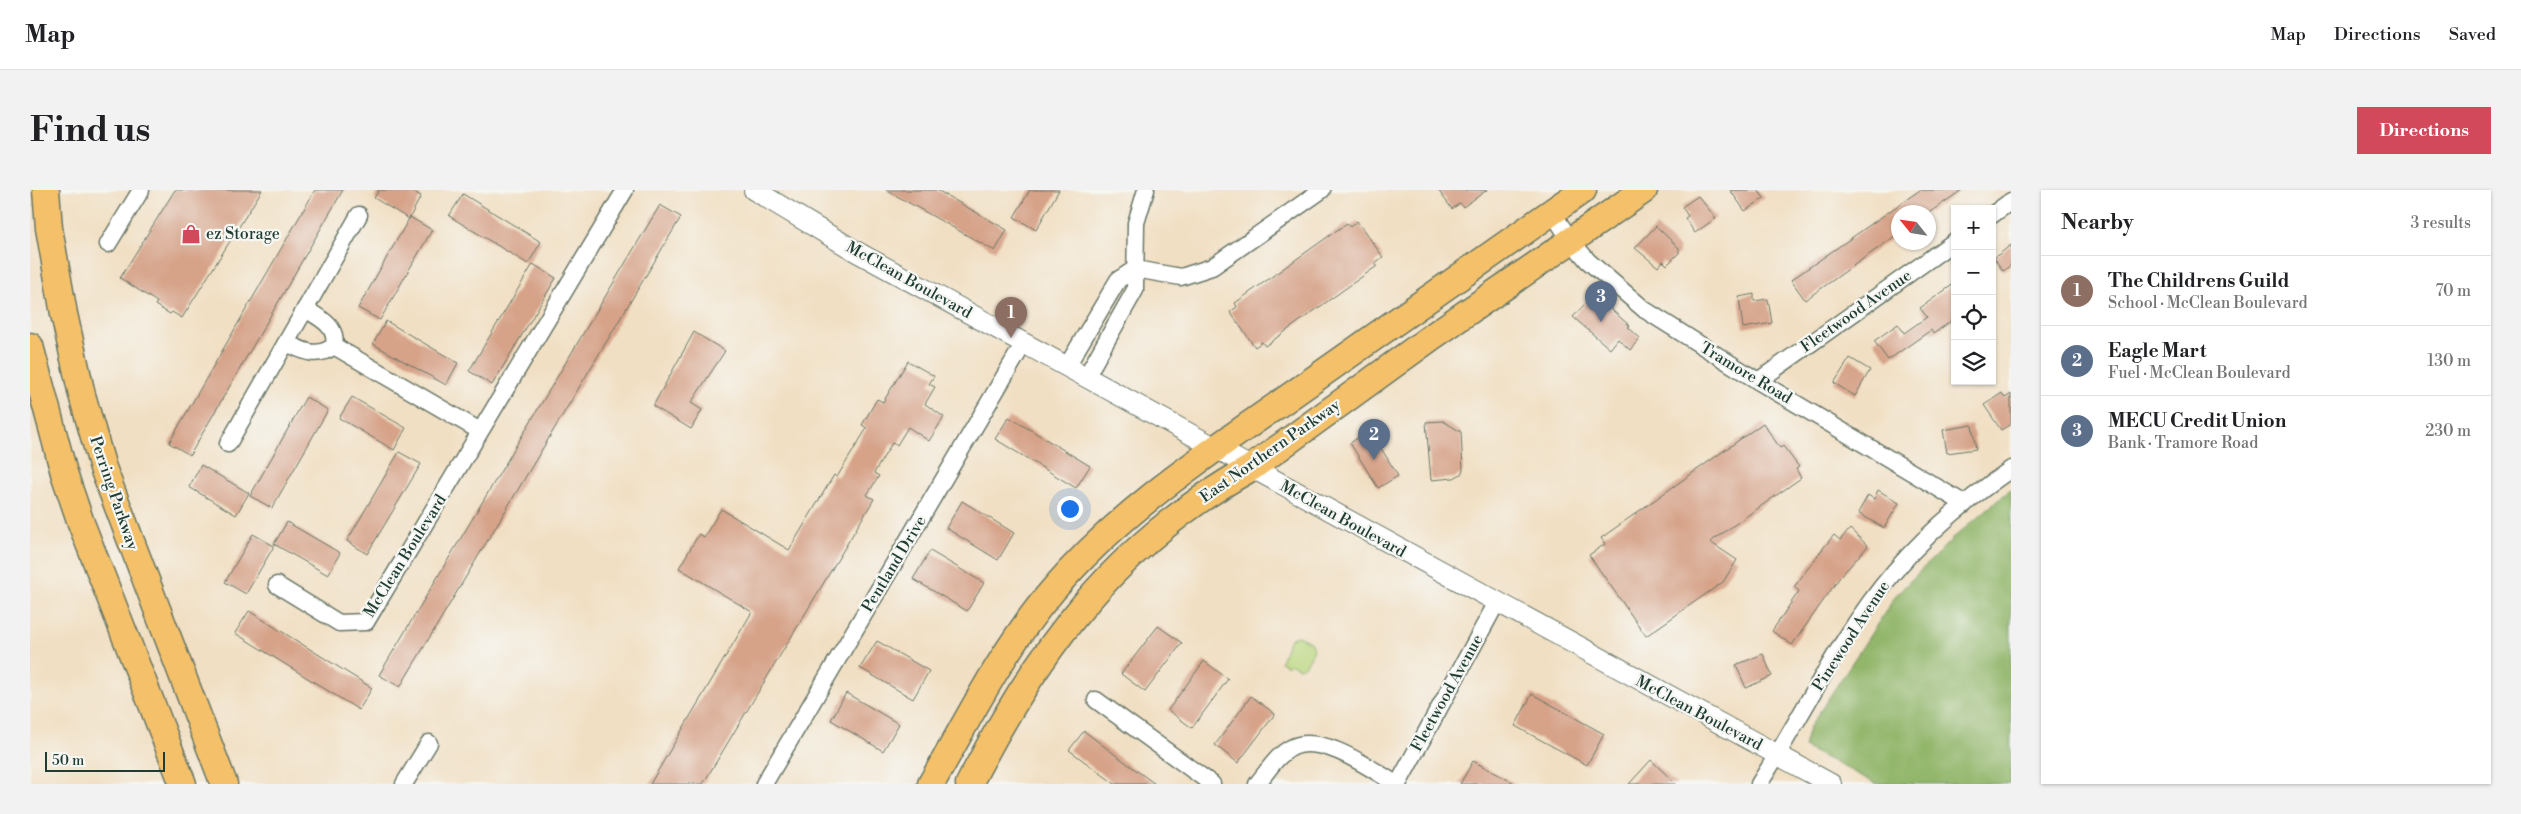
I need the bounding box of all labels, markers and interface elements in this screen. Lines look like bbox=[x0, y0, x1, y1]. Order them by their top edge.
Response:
text: Map bbox=[25, 20, 75, 50]
text: Map bbox=[2270, 23, 2306, 46]
text: Directions bbox=[2334, 23, 2421, 46]
text: Saved bbox=[2449, 23, 2496, 46]
button: Directions bbox=[2357, 107, 2491, 154]
text: Find us bbox=[30, 109, 150, 152]
north arrow bbox=[1891, 205, 1936, 250]
map controls bbox=[1951, 205, 1996, 385]
button: + bbox=[1951, 205, 1996, 250]
text: Nearby bbox=[2061, 210, 2134, 236]
text: 3 results bbox=[2410, 213, 2471, 233]
shop icon: ez Storage bbox=[180, 223, 202, 245]
place label: ez Storage bbox=[206, 224, 280, 244]
street label: McClean Boulevard bbox=[843, 237, 975, 323]
button: − bbox=[1951, 250, 1996, 295]
street label: Fleetwood Avenue bbox=[1797, 265, 1915, 357]
text: The Childrens Guild bbox=[2108, 269, 2290, 293]
pin: 3 bbox=[1585, 281, 1617, 322]
text: 1 bbox=[2073, 281, 2081, 301]
text: 70 m bbox=[2435, 281, 2471, 301]
text: School · McClean Boulevard bbox=[2108, 293, 2308, 313]
button: locate bbox=[1951, 295, 1996, 340]
pin: 1 bbox=[995, 297, 1027, 338]
street label: Tramore Road bbox=[1696, 338, 1796, 408]
text: Eagle Mart bbox=[2108, 339, 2206, 363]
button: layers bbox=[1951, 340, 1996, 385]
text: 2 bbox=[2072, 351, 2082, 371]
text: 130 m bbox=[2427, 351, 2471, 371]
text: Fuel · McClean Boulevard bbox=[2108, 363, 2291, 383]
street label: East Northern Parkway bbox=[1196, 395, 1344, 507]
text: MECU Credit Union bbox=[2108, 409, 2286, 433]
pin: 2 bbox=[1358, 419, 1390, 460]
text: 3 bbox=[2072, 421, 2082, 441]
text: 230 m bbox=[2425, 421, 2471, 441]
street label: Perring Parkway bbox=[85, 433, 143, 553]
text: Bank · Tramore Road bbox=[2108, 433, 2258, 453]
street label: McClean Boulevard bbox=[1277, 476, 1409, 562]
street label: McClean Boulevard bbox=[359, 491, 451, 621]
your location bbox=[1057, 496, 1083, 522]
street label: Pentland Drive bbox=[857, 512, 931, 616]
street label: Pinewood Avenue bbox=[1808, 577, 1894, 695]
street label: Fleetwood Avenue bbox=[1406, 631, 1488, 755]
street label: McClean Boulevard bbox=[1632, 671, 1766, 755]
scale bar bbox=[45, 749, 165, 772]
text: 50 m bbox=[52, 752, 84, 770]

